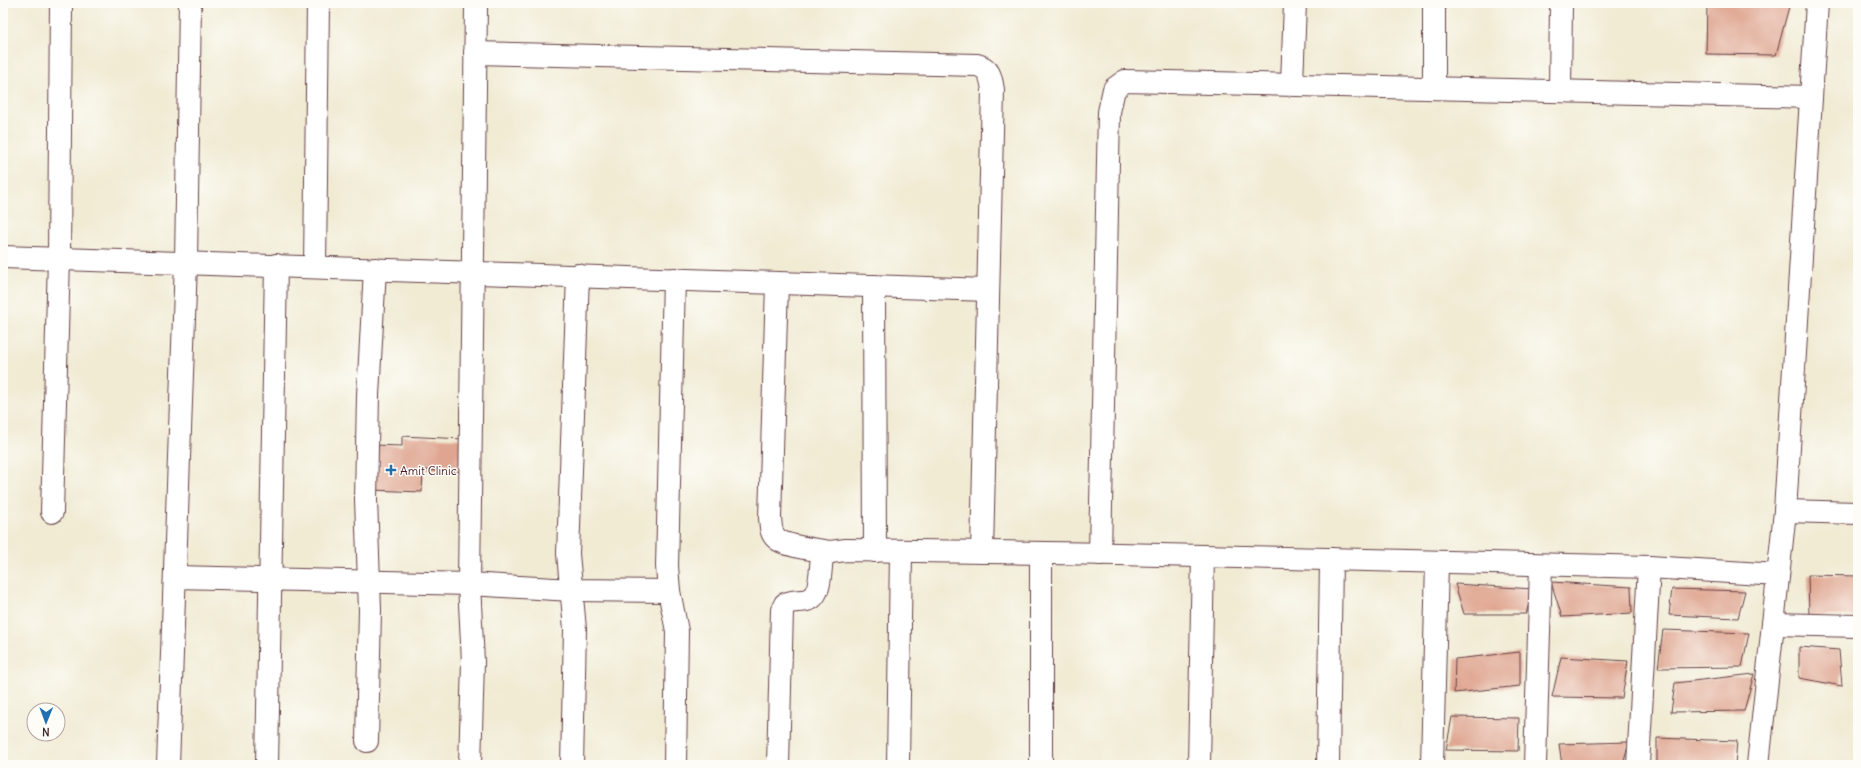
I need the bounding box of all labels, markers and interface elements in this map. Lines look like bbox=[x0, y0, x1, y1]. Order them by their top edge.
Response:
place label: Amit Clinic bbox=[400, 463, 457, 478]
marker: Amit Clinic bbox=[385, 464, 397, 476]
north arrow bbox=[26, 702, 66, 742]
text: N bbox=[42, 725, 50, 739]

